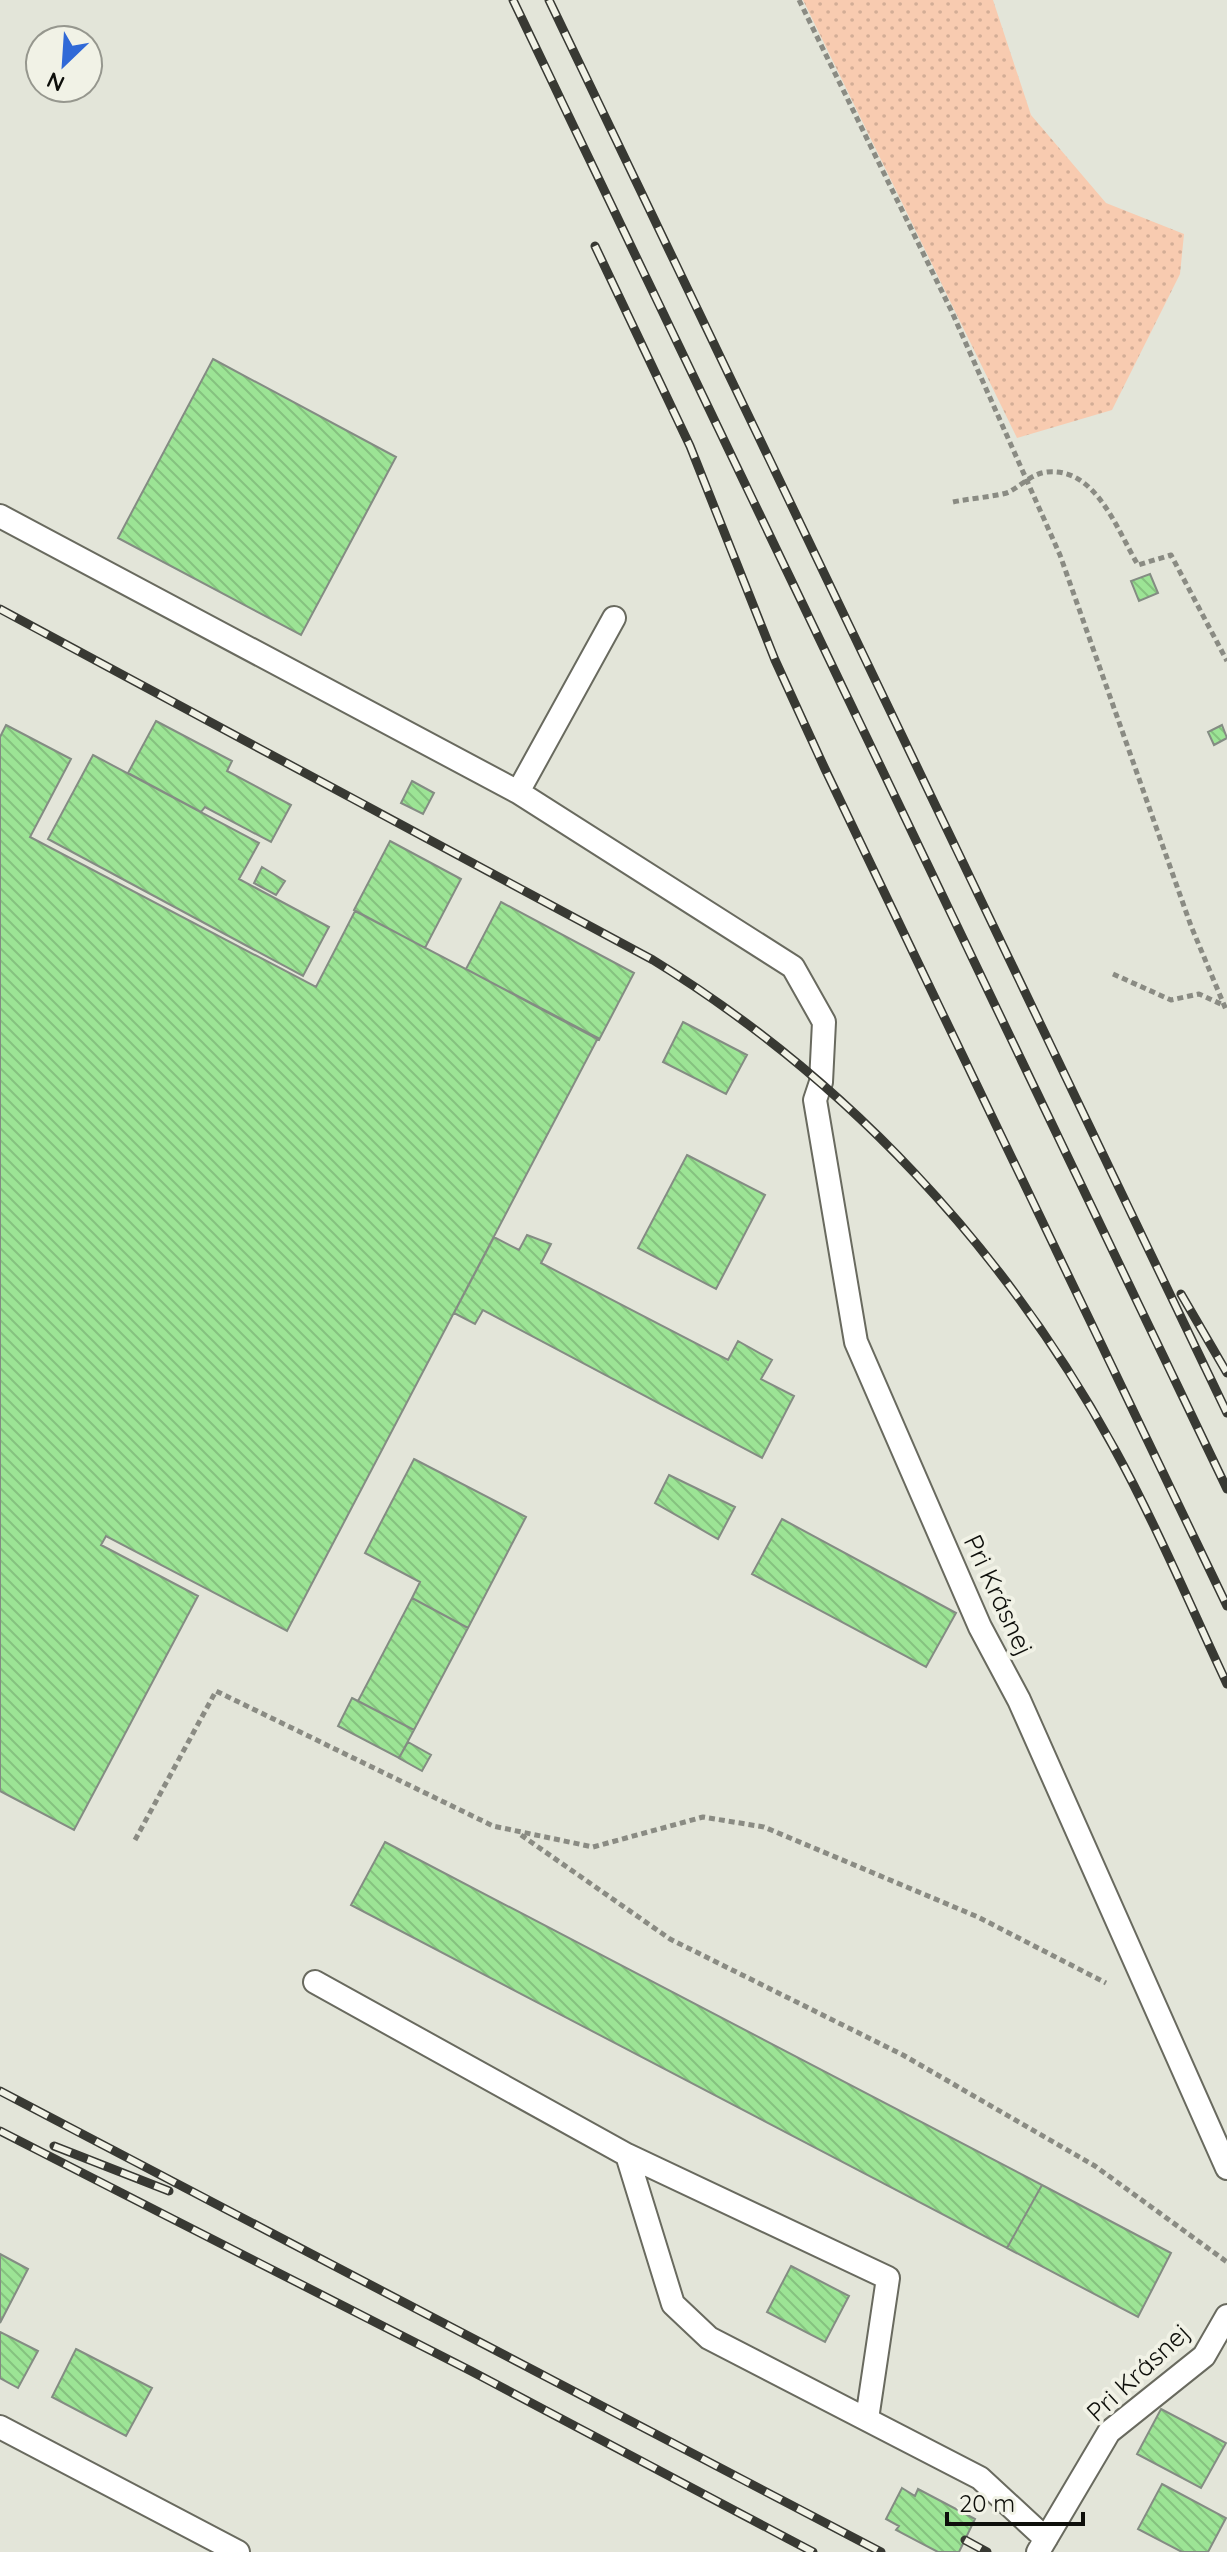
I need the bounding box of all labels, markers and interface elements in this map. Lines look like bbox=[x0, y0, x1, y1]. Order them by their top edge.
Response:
north arrow bbox=[24, 24, 104, 104]
text: N bbox=[42, 66, 69, 98]
street label: Pri Krásnej bbox=[957, 1529, 1041, 1661]
street label: Pri Krásnej bbox=[1079, 2316, 1197, 2428]
scale bar bbox=[947, 2476, 1083, 2526]
text: 20 m bbox=[959, 2488, 1015, 2518]

